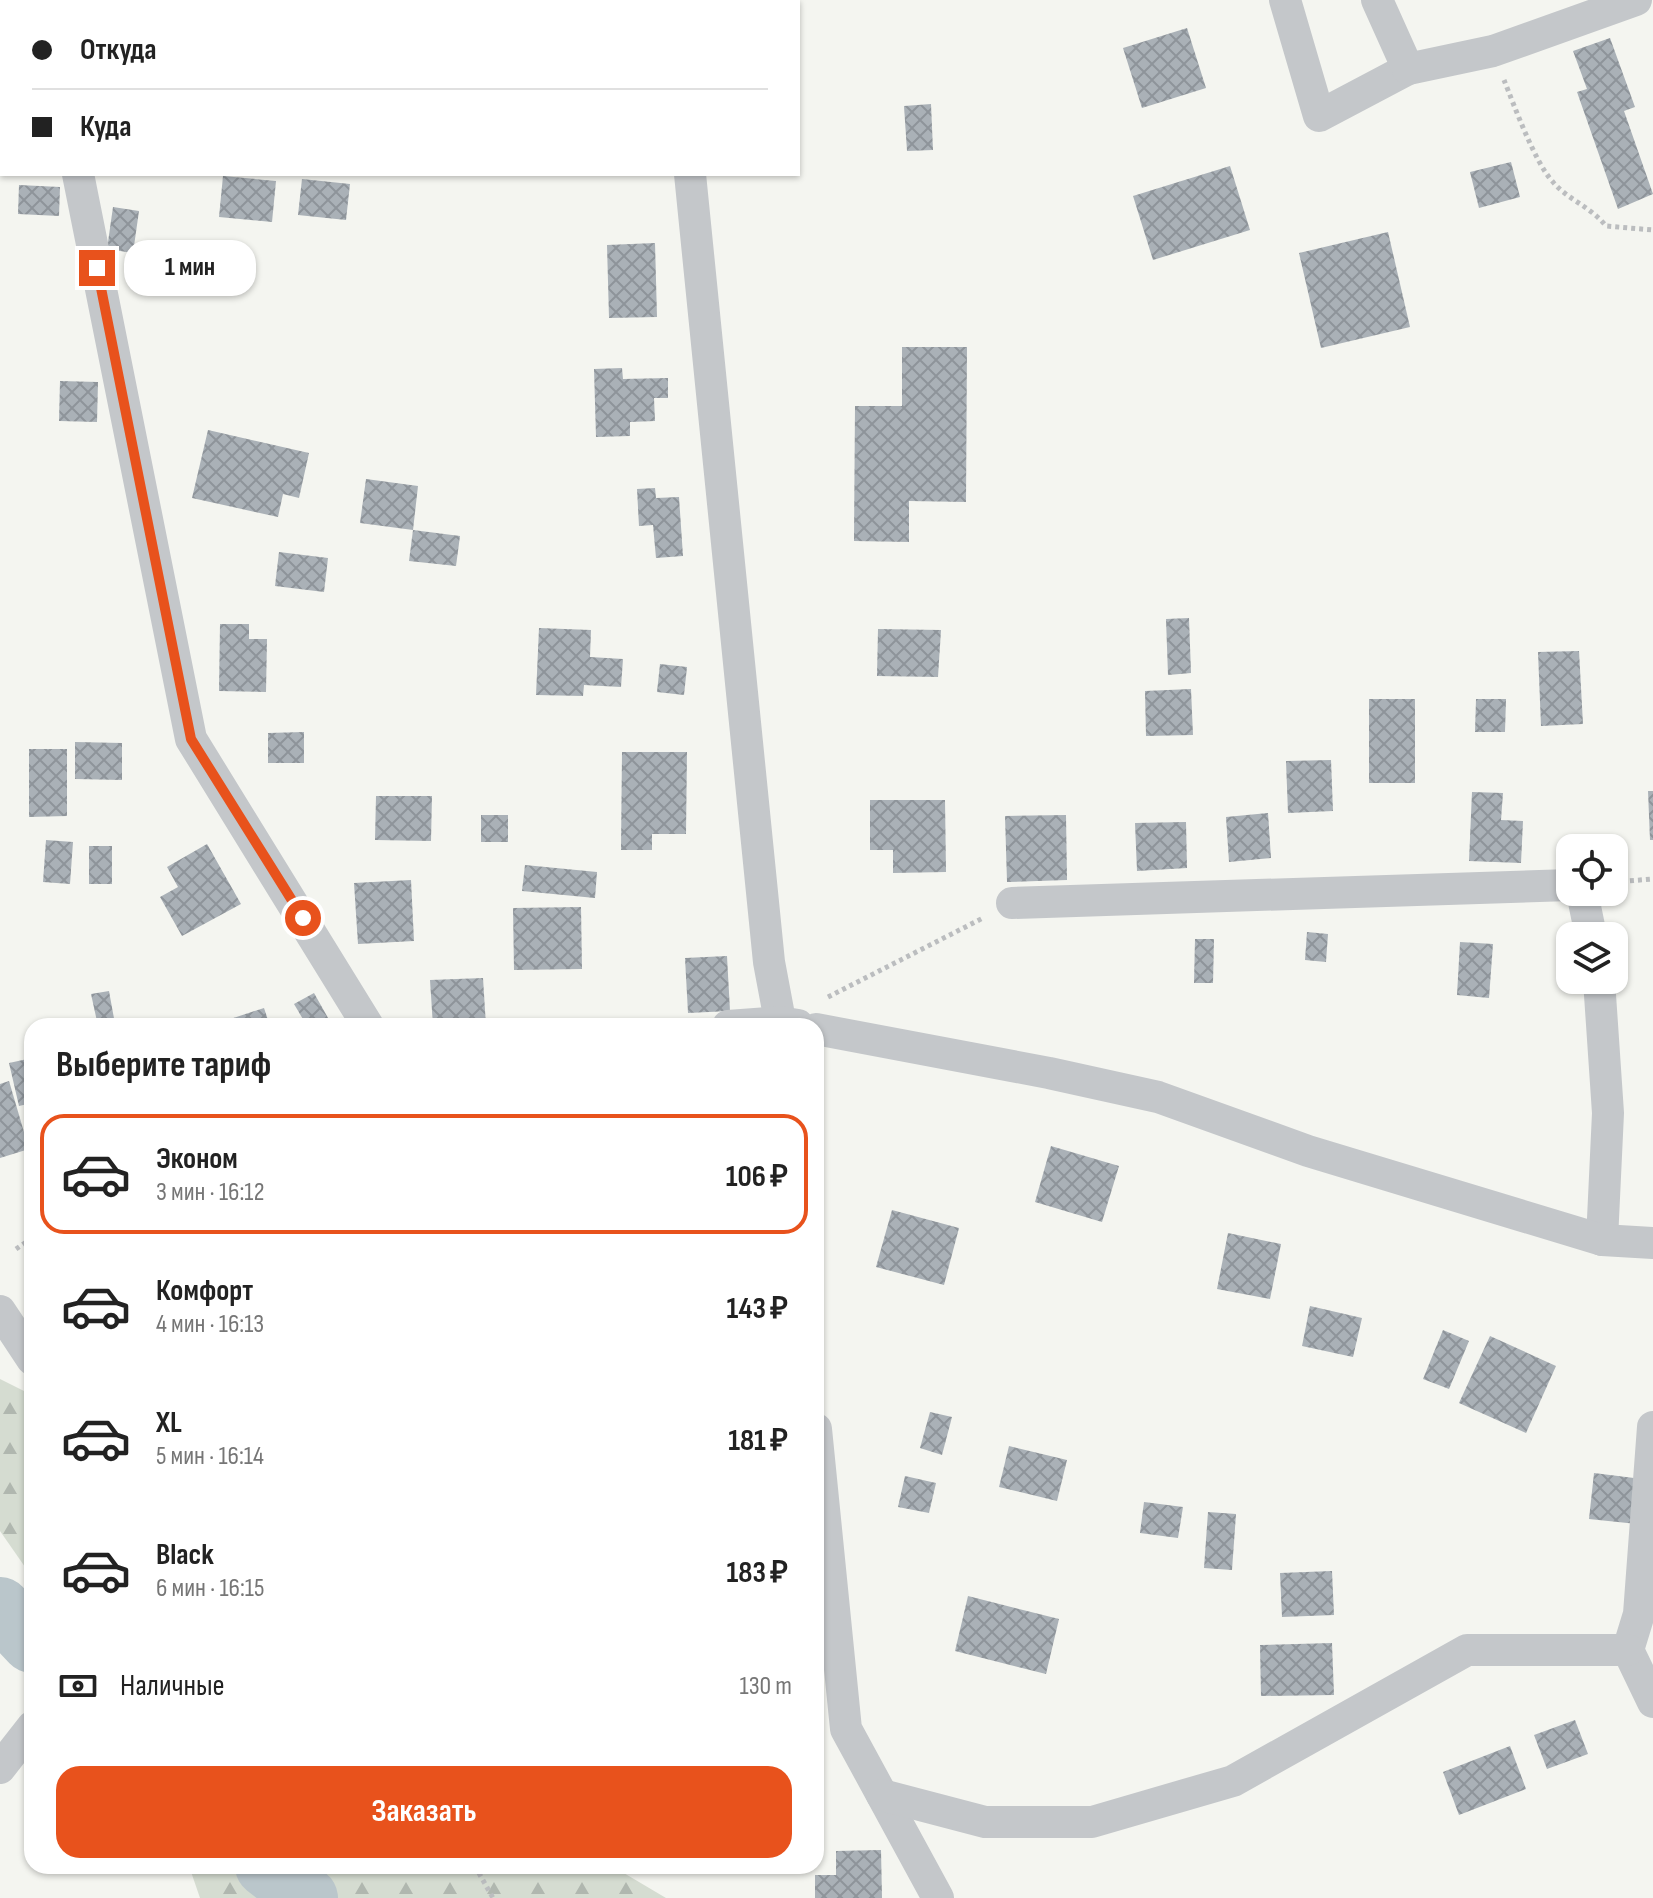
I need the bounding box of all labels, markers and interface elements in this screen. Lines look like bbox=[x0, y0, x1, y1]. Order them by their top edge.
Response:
text: Откуда bbox=[80, 32, 157, 68]
text: Куда bbox=[80, 109, 131, 145]
callout: 1 мин bbox=[125, 240, 257, 296]
route end bbox=[79, 250, 115, 286]
text: 1 мин bbox=[165, 252, 215, 283]
map controls bbox=[1556, 834, 1628, 994]
button: locate bbox=[1556, 834, 1628, 906]
route start bbox=[285, 900, 321, 936]
button: layers bbox=[1556, 922, 1628, 994]
text: Выберите тариф bbox=[56, 1044, 271, 1087]
icon: car bbox=[60, 1138, 132, 1210]
text: Эконом bbox=[156, 1141, 238, 1177]
text: 106 ₽ bbox=[726, 1159, 788, 1195]
text: 3 мин · 16:12 bbox=[156, 1177, 264, 1208]
icon: car bbox=[60, 1270, 132, 1342]
text: Комфорт bbox=[156, 1273, 253, 1309]
text: 143 ₽ bbox=[726, 1291, 788, 1327]
text: 4 мин · 16:13 bbox=[156, 1309, 264, 1340]
icon: car bbox=[60, 1402, 132, 1474]
text: XL bbox=[156, 1405, 182, 1441]
text: 181 ₽ bbox=[728, 1423, 788, 1459]
text: 5 мин · 16:14 bbox=[156, 1441, 264, 1472]
icon: car bbox=[60, 1534, 132, 1606]
text: Black bbox=[156, 1537, 214, 1573]
text: 183 ₽ bbox=[727, 1555, 788, 1591]
text: 6 мин · 16:15 bbox=[156, 1573, 264, 1604]
icon: cash bbox=[56, 1664, 100, 1708]
text: Наличные bbox=[120, 1668, 225, 1704]
text: 130 m bbox=[740, 1671, 792, 1702]
button: Заказать bbox=[56, 1766, 792, 1858]

